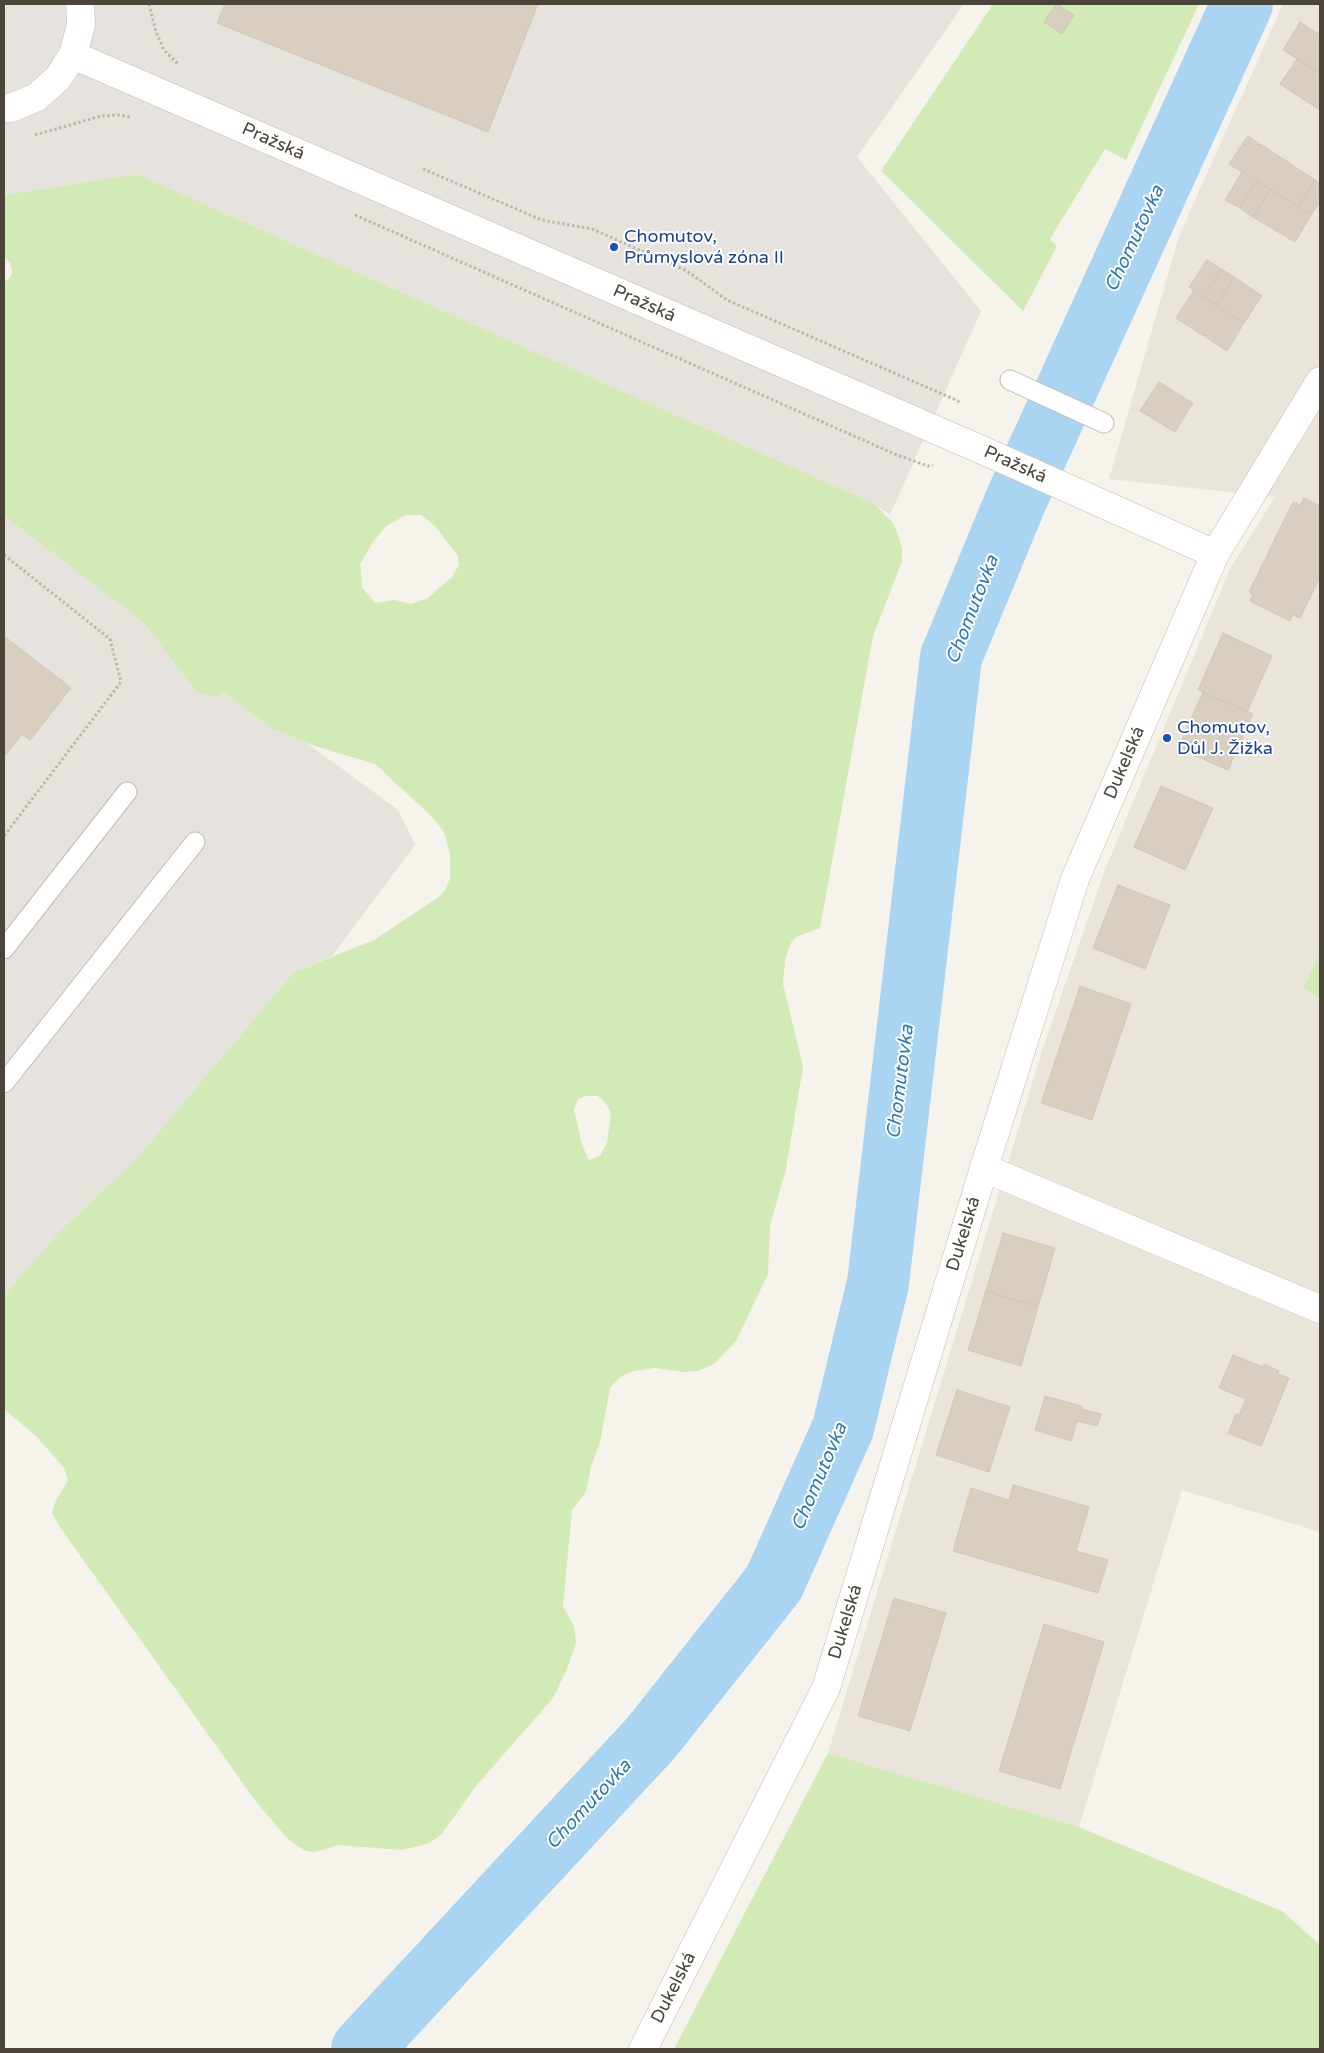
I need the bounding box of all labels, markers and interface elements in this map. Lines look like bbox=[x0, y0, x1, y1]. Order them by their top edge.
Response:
street label: Pražská bbox=[238, 119, 308, 165]
water label: Chomutovka bbox=[1100, 182, 1170, 296]
place label: Chomutov, Průmyslová zóna II bbox=[624, 226, 784, 268]
marker: Chomutov, Průmyslová zóna II bbox=[608, 241, 620, 253]
street label: Pražská bbox=[609, 281, 679, 327]
street label: Pražská bbox=[980, 442, 1050, 488]
water label: Chomutovka bbox=[942, 552, 1004, 668]
place label: Chomutov, Důl J. Žižka bbox=[1177, 717, 1273, 760]
street label: Dukelská bbox=[1100, 723, 1150, 803]
marker: Chomutov, Důl J. Žižka bbox=[1161, 732, 1173, 744]
water label: Chomutovka bbox=[883, 1024, 919, 1140]
street label: Dukelská bbox=[942, 1194, 986, 1274]
water label: Chomutovka bbox=[787, 1420, 853, 1534]
street label: Dukelská bbox=[824, 1582, 868, 1662]
water label: Chomutovka bbox=[542, 1755, 636, 1855]
street label: Dukelská bbox=[647, 1949, 701, 2027]

